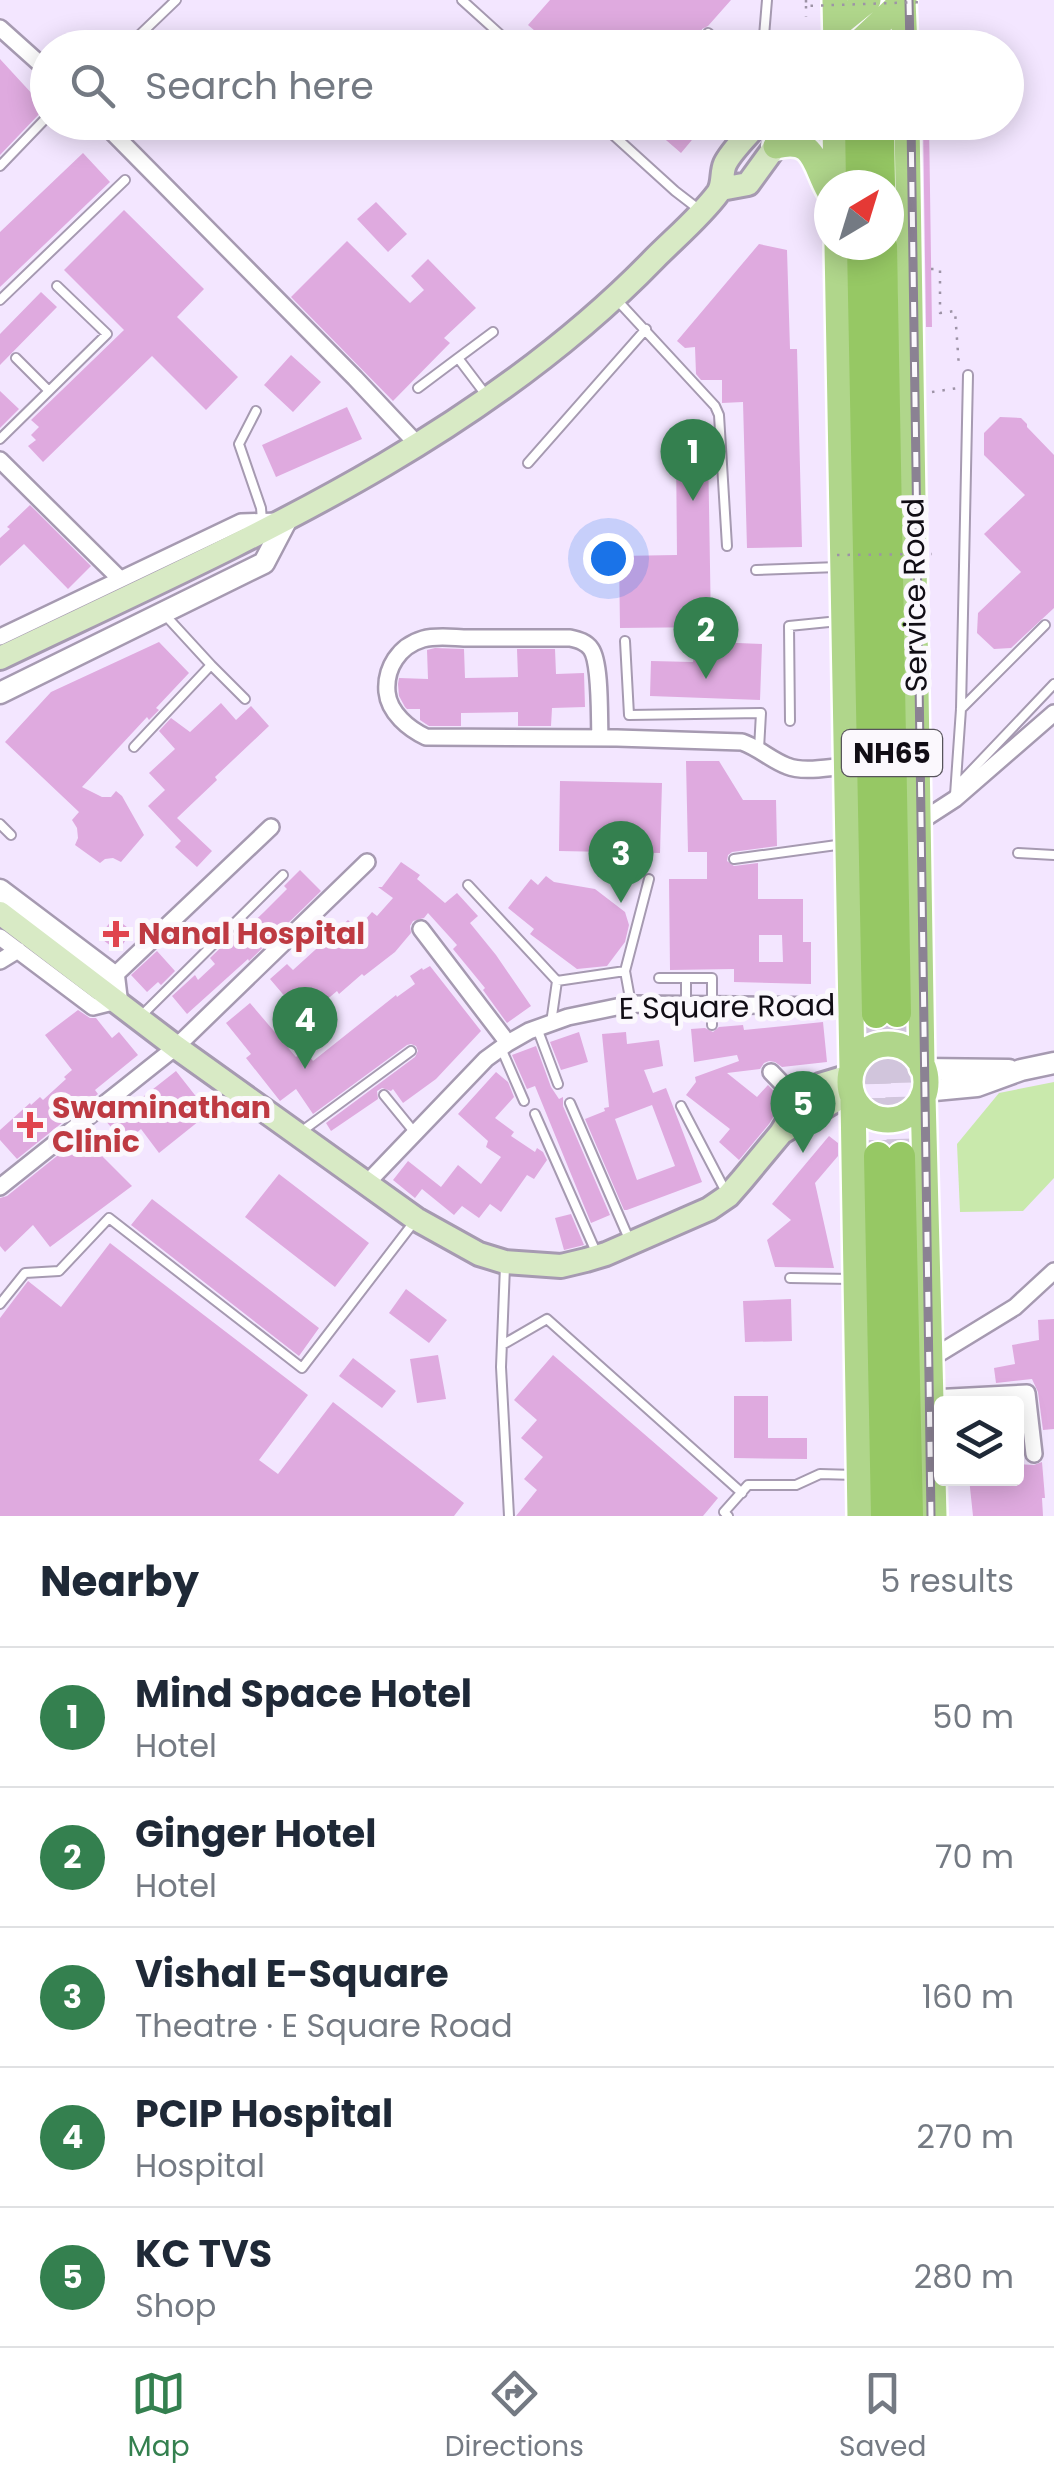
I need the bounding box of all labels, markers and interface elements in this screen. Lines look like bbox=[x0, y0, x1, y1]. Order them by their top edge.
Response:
search box bbox=[30, 30, 1024, 140]
icon: search bbox=[65, 58, 120, 113]
text: Search here bbox=[145, 59, 374, 112]
north arrow bbox=[814, 170, 904, 260]
pin: 1 bbox=[660, 418, 726, 501]
street label: Service Road bbox=[891, 497, 938, 693]
your location bbox=[583, 533, 634, 584]
pin: 2 bbox=[674, 596, 738, 679]
road number: NH65 bbox=[842, 730, 942, 776]
pin: 3 bbox=[588, 820, 654, 903]
place label: Nanal Hospital bbox=[138, 912, 365, 955]
marker: Nanal Hospital bbox=[103, 921, 129, 947]
street label: E Square Road bbox=[618, 983, 836, 1030]
pin: 4 bbox=[272, 986, 338, 1069]
pin: 5 bbox=[770, 1070, 836, 1153]
place label: Swaminathan Clinic bbox=[52, 1086, 271, 1163]
marker: Swaminathan Clinic bbox=[17, 1112, 43, 1138]
map controls bbox=[934, 1396, 1024, 1486]
button: layers bbox=[934, 1396, 1024, 1486]
text: Nearby bbox=[40, 1552, 199, 1611]
text: 5 results bbox=[880, 1558, 1014, 1603]
text: Mind Space Hotel bbox=[135, 1667, 472, 1720]
text: 1 bbox=[66, 1694, 79, 1739]
text: 50 m bbox=[932, 1694, 1014, 1739]
text: Hotel bbox=[135, 1723, 217, 1768]
text: Ginger Hotel bbox=[135, 1807, 376, 1860]
text: 2 bbox=[63, 1834, 82, 1879]
text: 70 m bbox=[935, 1834, 1014, 1879]
text: Hotel bbox=[135, 1863, 217, 1908]
text: Vishal E-Square bbox=[135, 1947, 449, 2000]
text: 3 bbox=[63, 1974, 82, 2019]
text: 160 m bbox=[922, 1974, 1014, 2019]
text: Theatre · E Square Road bbox=[135, 2003, 513, 2048]
text: PCIP Hospital bbox=[135, 2087, 393, 2140]
text: 4 bbox=[62, 2114, 83, 2159]
text: 270 m bbox=[917, 2114, 1014, 2159]
text: Hospital bbox=[135, 2143, 265, 2188]
text: KC TVS bbox=[135, 2227, 272, 2280]
text: 5 bbox=[62, 2254, 83, 2299]
text: 280 m bbox=[914, 2254, 1014, 2299]
text: Shop bbox=[135, 2283, 216, 2328]
tab: Map bbox=[128, 2366, 190, 2468]
tab: Directions bbox=[445, 2366, 584, 2468]
tab: Saved bbox=[839, 2366, 926, 2468]

